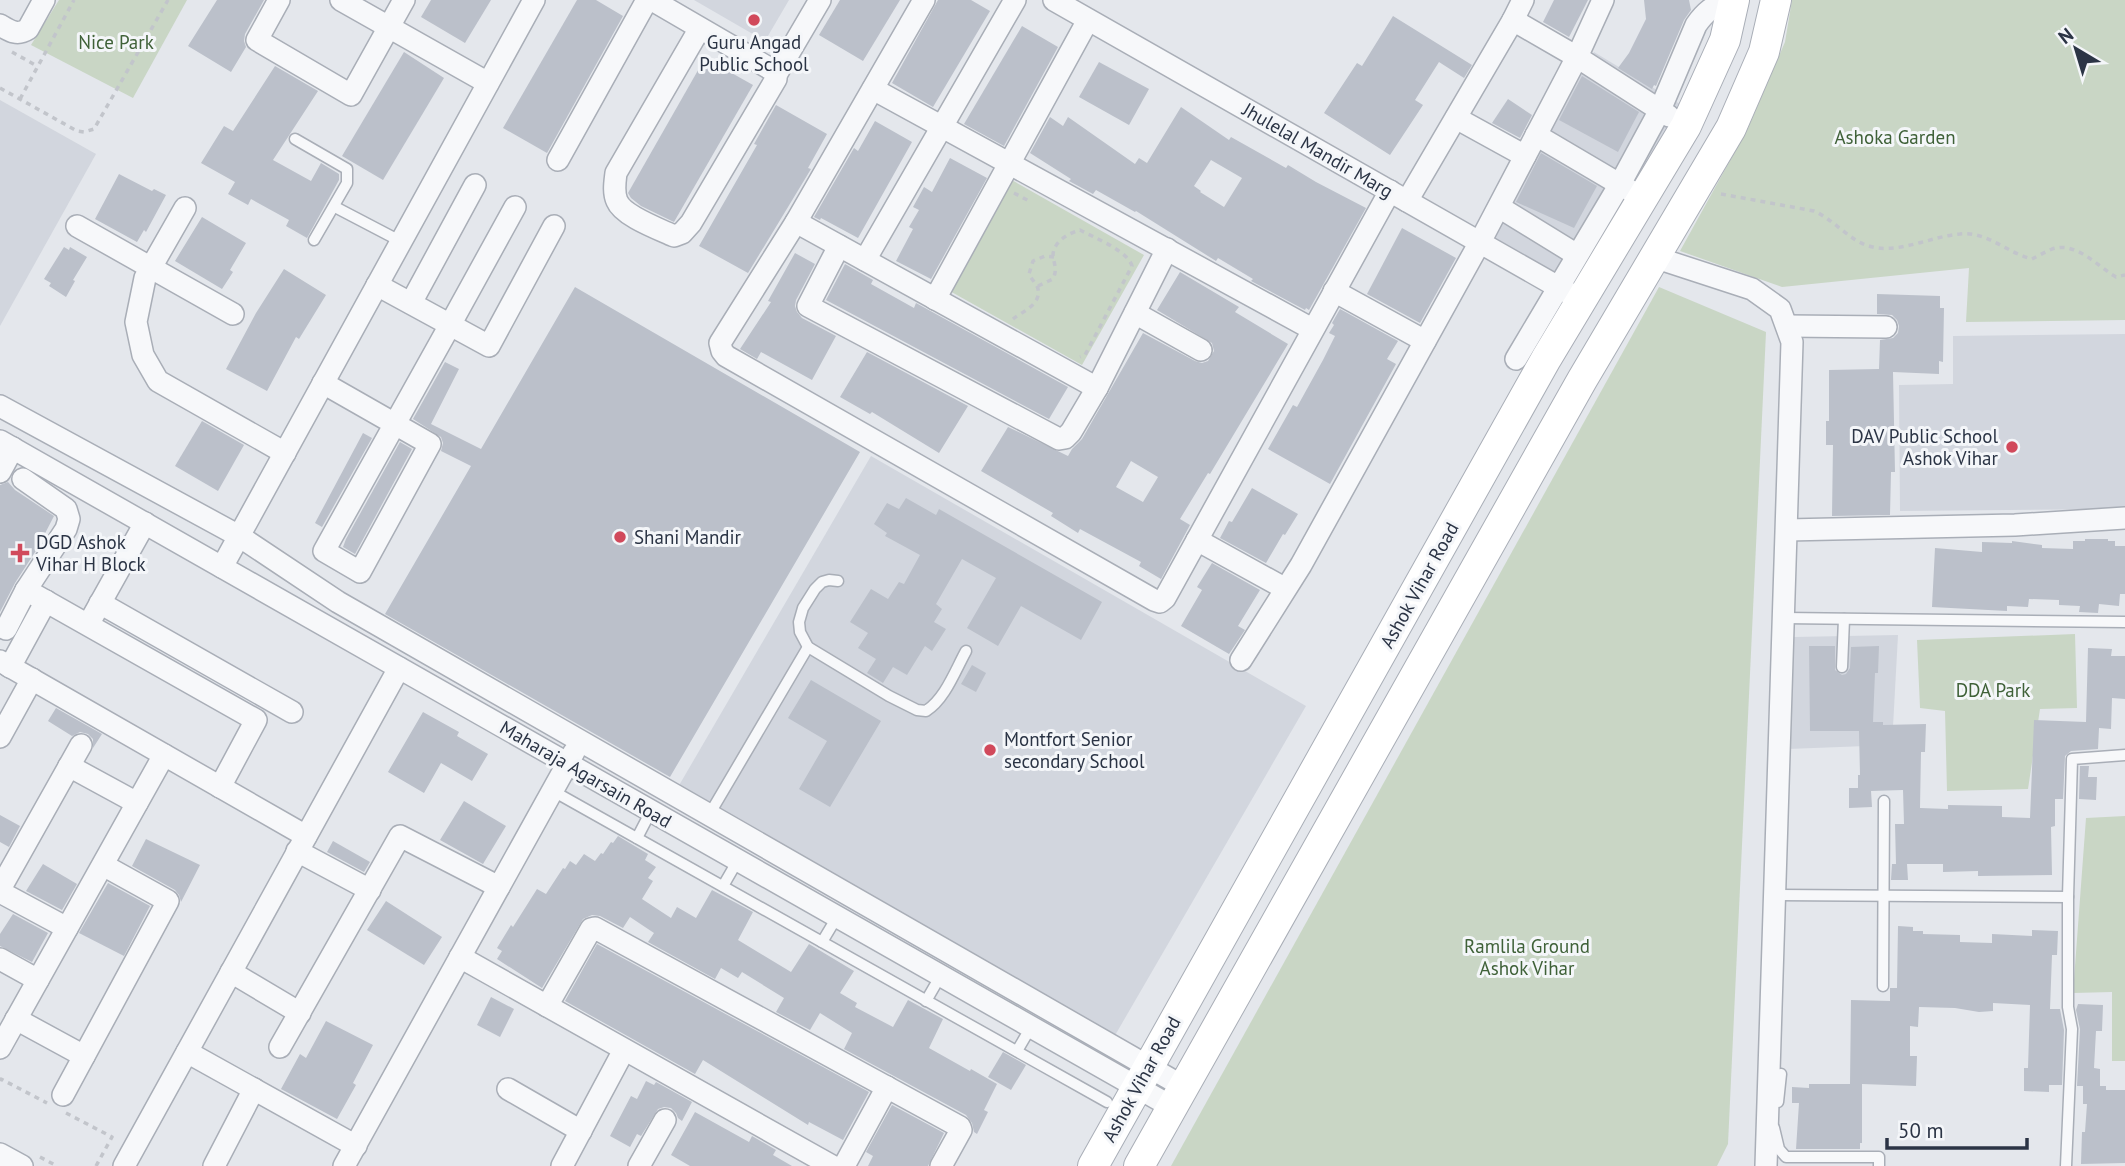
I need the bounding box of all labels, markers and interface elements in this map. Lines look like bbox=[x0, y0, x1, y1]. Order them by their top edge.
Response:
marker: Guru Angad Public School bbox=[746, 12, 762, 28]
north arrow bbox=[2041, 14, 2111, 84]
text: N bbox=[2053, 22, 2078, 49]
park label: Nice Park bbox=[78, 30, 154, 54]
place label: Guru Angad Public School bbox=[699, 30, 809, 76]
street label: Jhulelal Mandir Marg bbox=[1238, 97, 1398, 203]
park label: Ashoka Garden bbox=[1834, 125, 1956, 149]
place label: DAV Public School Ashok Vihar bbox=[1851, 424, 1999, 470]
marker: DAV Public School Ashok Vihar bbox=[2004, 439, 2020, 455]
street label: Ashok Vihar Road bbox=[1375, 518, 1463, 652]
place label: Shani Mandir bbox=[634, 525, 742, 549]
marker: Shani Mandir bbox=[612, 529, 628, 545]
place label: DGD Ashok Vihar H Block bbox=[35, 530, 146, 576]
marker: DGD Ashok Vihar H Block bbox=[10, 543, 30, 563]
park label: DDA Park bbox=[1956, 678, 2030, 702]
street label: Maharaja Agarsain Road bbox=[496, 715, 676, 833]
place label: Montfort Senior secondary School bbox=[1004, 727, 1145, 773]
marker: Montfort Senior secondary School bbox=[982, 742, 998, 758]
park label: Ramlila Ground Ashok Vihar bbox=[1464, 934, 1590, 980]
street label: Ashok Vihar Road bbox=[1097, 1012, 1185, 1146]
scale bar bbox=[1887, 1106, 2027, 1150]
text: 50 m bbox=[1898, 1117, 1944, 1144]

